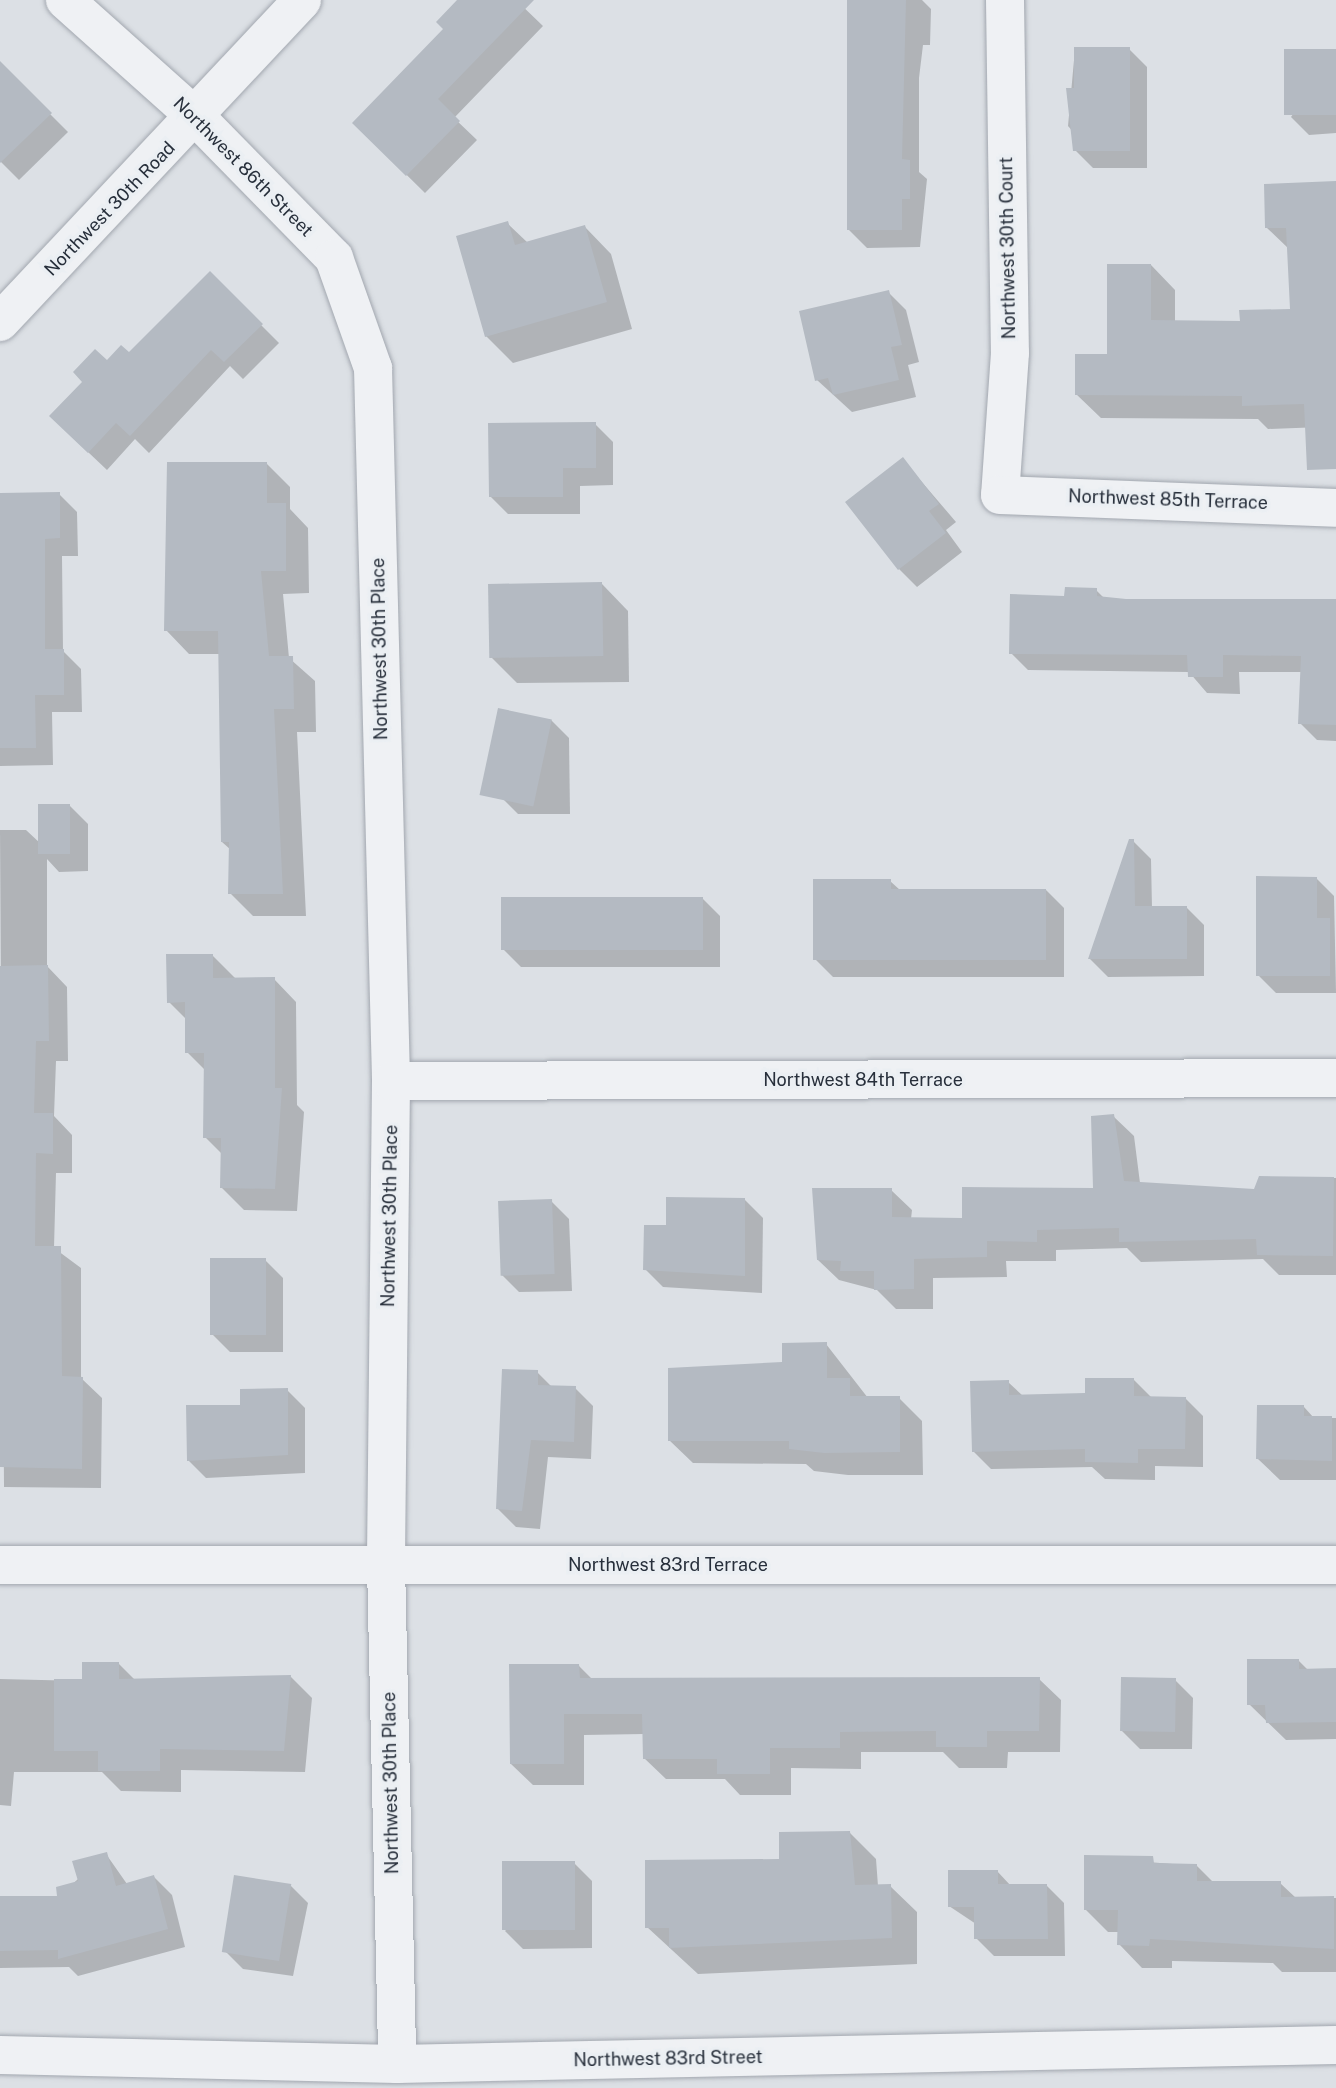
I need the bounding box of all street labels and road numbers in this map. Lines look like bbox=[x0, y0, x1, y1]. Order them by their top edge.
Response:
street label: Northwest 86th Street bbox=[169, 93, 317, 241]
street label: Northwest 30th Road bbox=[40, 137, 180, 281]
street label: Northwest 30th Court bbox=[996, 157, 1020, 339]
street label: Northwest 85th Terrace bbox=[1068, 486, 1268, 514]
street label: Northwest 30th Place bbox=[368, 558, 392, 740]
street label: Northwest 84th Terrace bbox=[763, 1069, 963, 1091]
street label: Northwest 30th Place bbox=[378, 1125, 402, 1307]
street label: Northwest 83rd Terrace bbox=[568, 1554, 768, 1576]
street label: Northwest 30th Place bbox=[379, 1692, 403, 1874]
street label: Northwest 83rd Street bbox=[573, 2047, 763, 2071]

